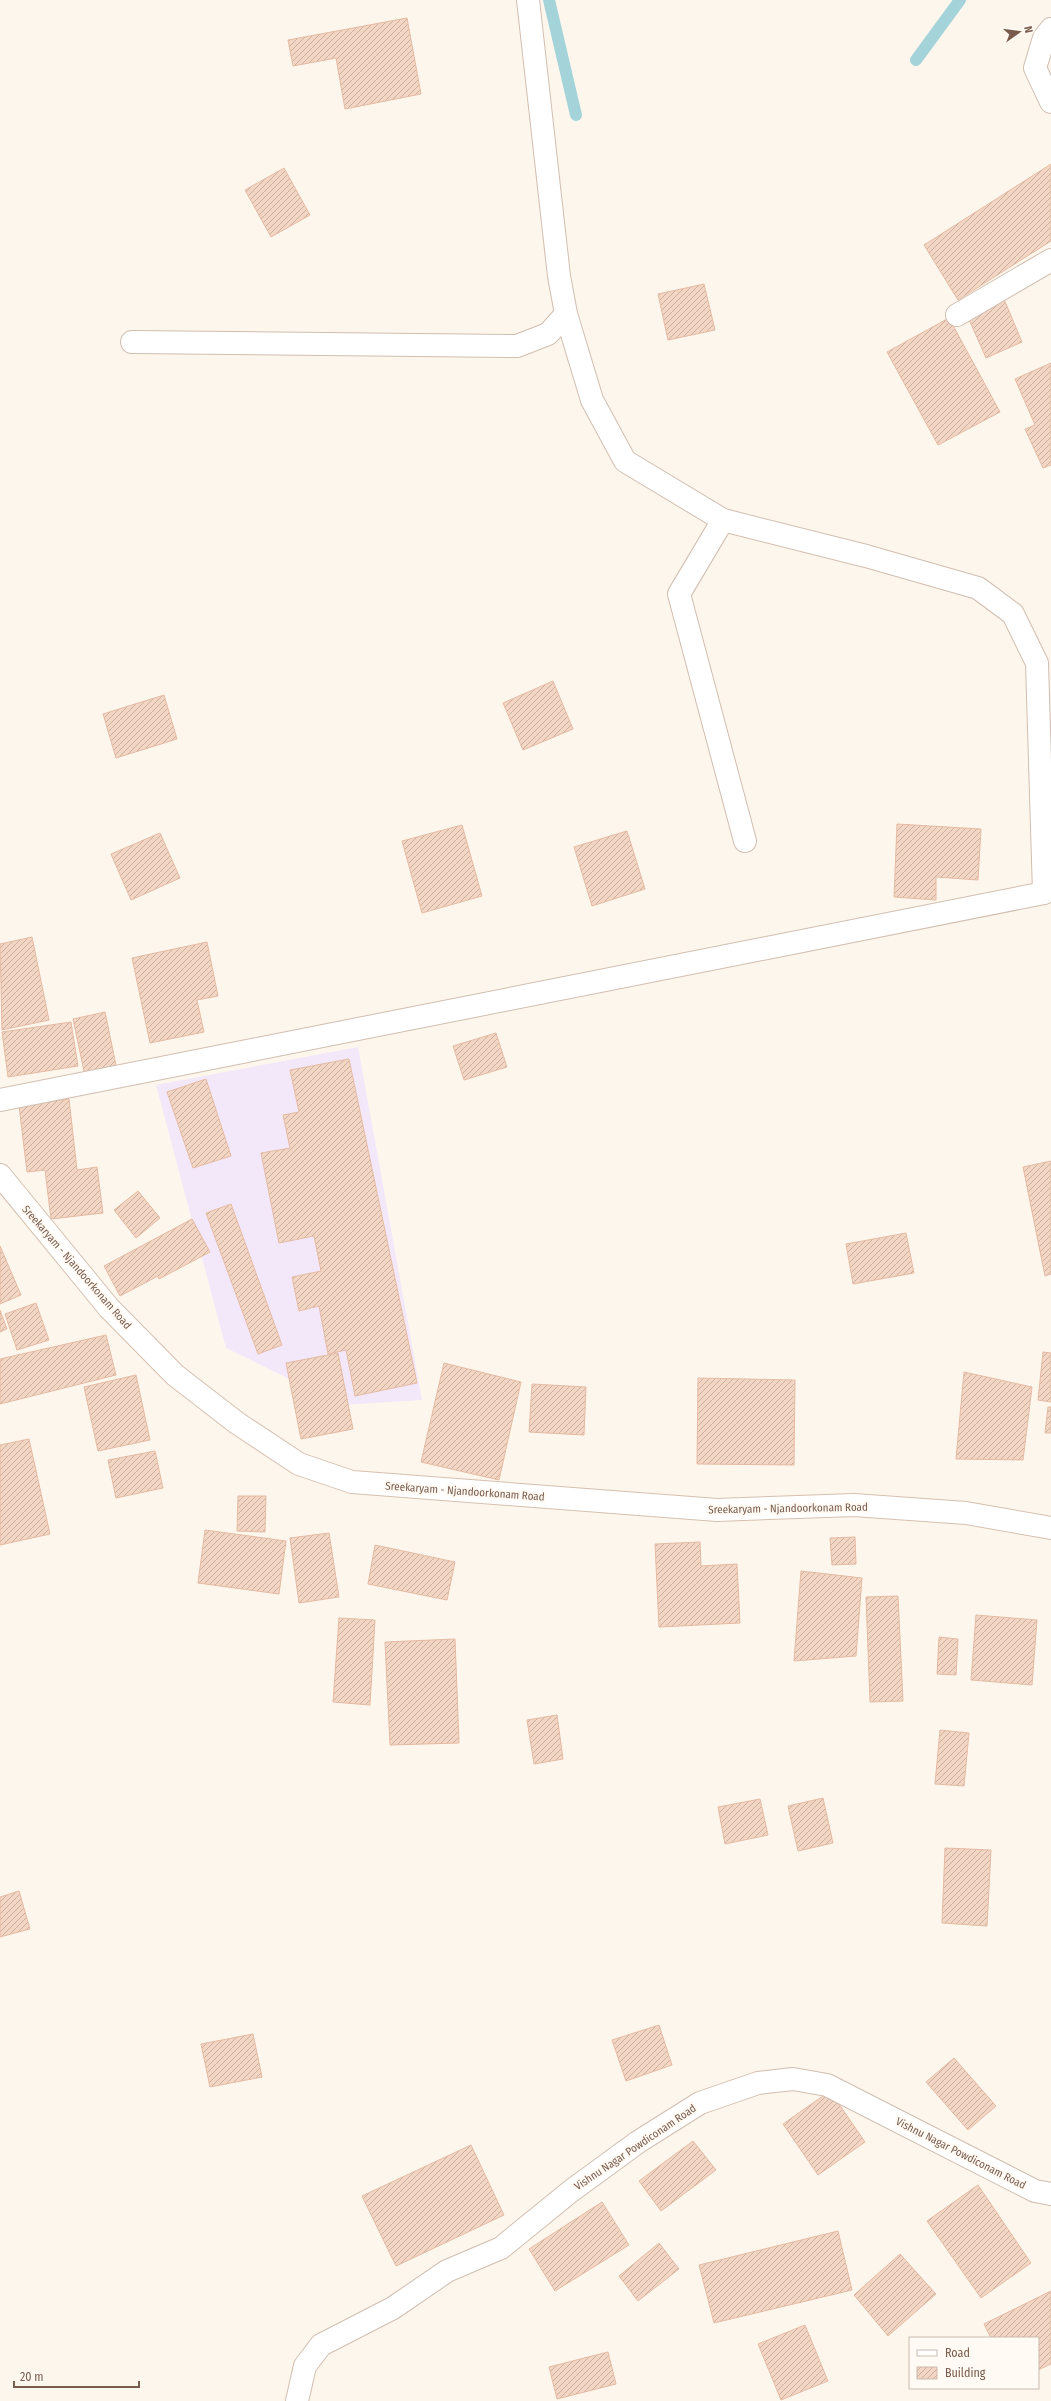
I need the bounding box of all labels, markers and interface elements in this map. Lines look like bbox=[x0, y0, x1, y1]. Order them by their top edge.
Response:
north arrow bbox=[999, 12, 1039, 52]
text: N bbox=[1021, 25, 1035, 34]
street label: Sreekaryam - Njandoorkonam Road bbox=[19, 1203, 134, 1332]
street label: Sreekaryam - Njandoorkonam Road bbox=[385, 1479, 545, 1504]
street label: Sreekaryam - Njandoorkonam Road bbox=[708, 1501, 868, 1516]
street label: Vishnu Nagar Powdiconam Road bbox=[572, 2102, 699, 2193]
street label: Vishnu Nagar Powdiconam Road bbox=[894, 2115, 1028, 2192]
legend bbox=[909, 2337, 1039, 2389]
text: Road bbox=[945, 2346, 970, 2360]
scale bar bbox=[14, 2363, 139, 2389]
text: Building bbox=[945, 2366, 986, 2380]
text: 20 m bbox=[20, 2370, 44, 2384]

